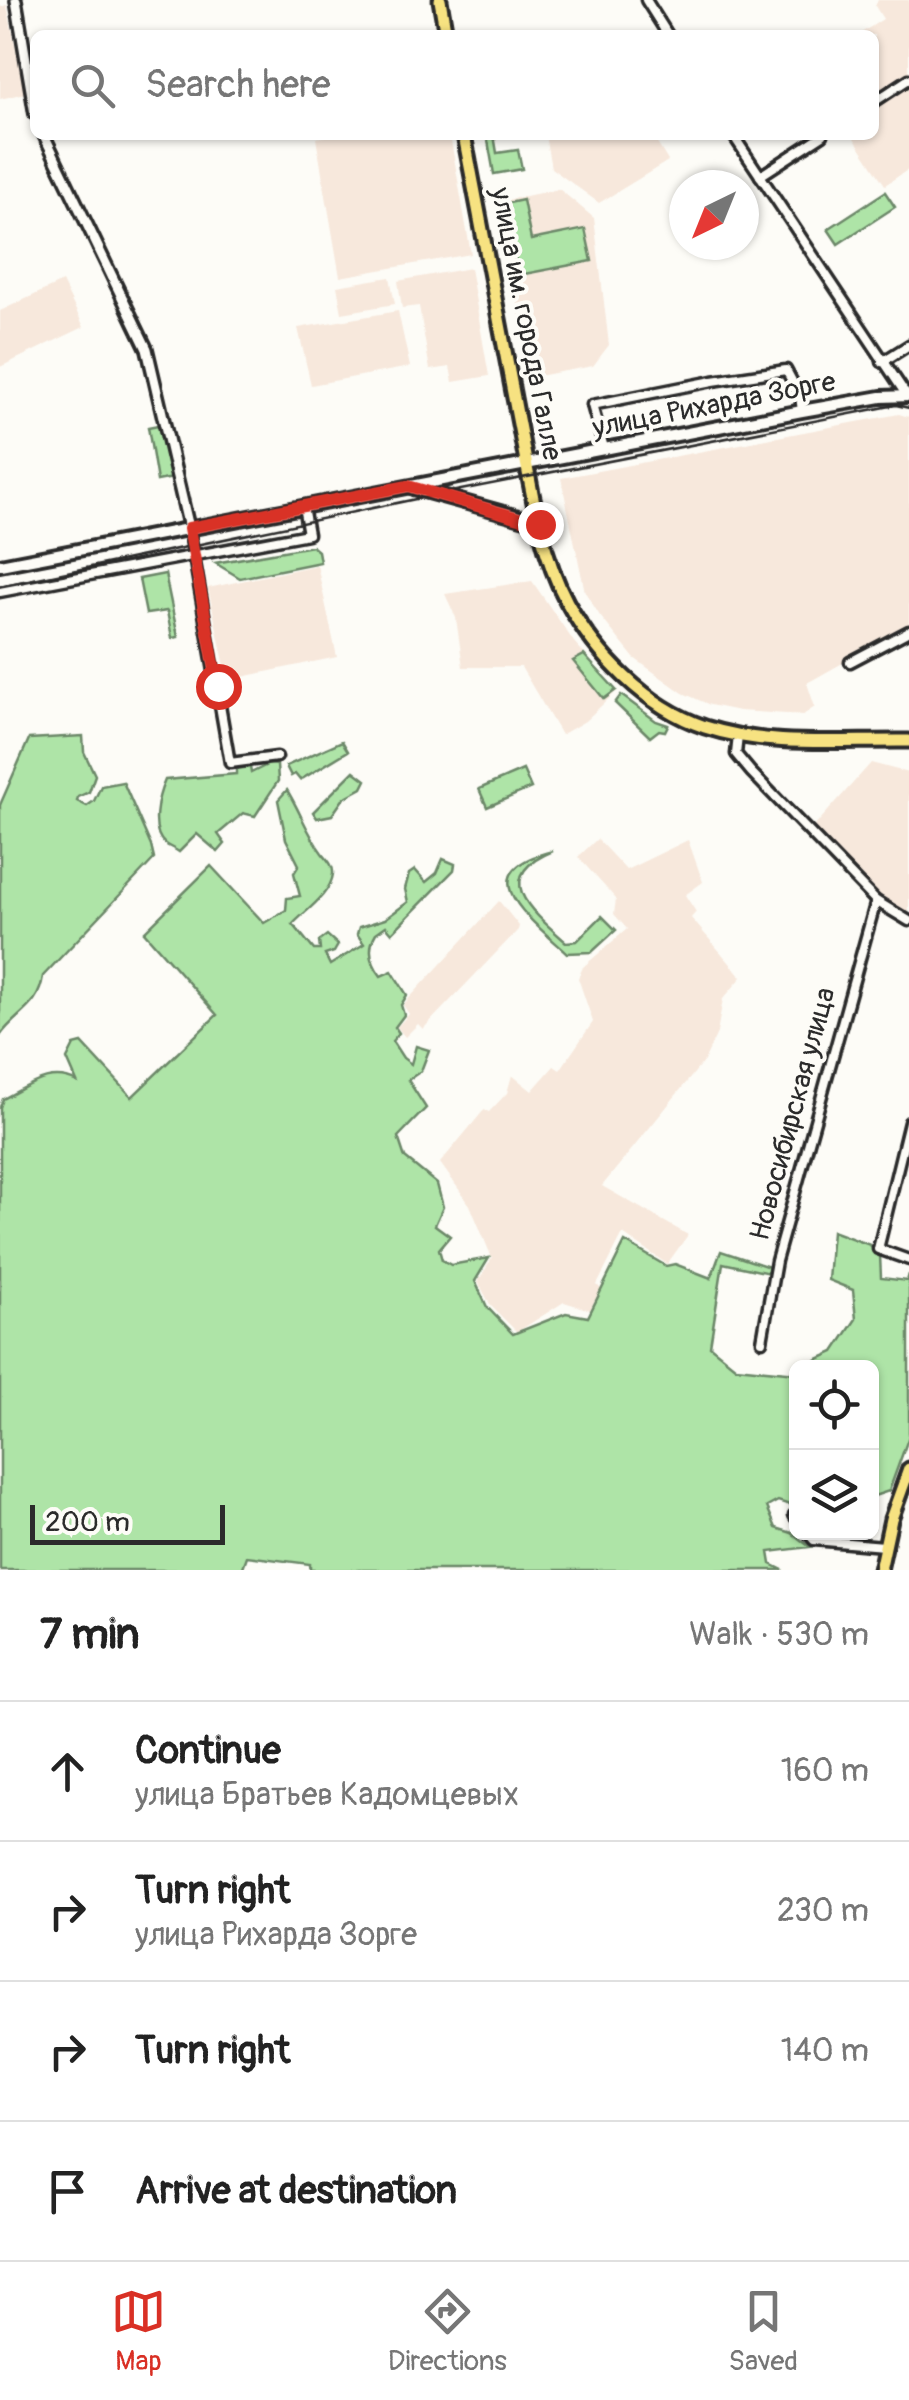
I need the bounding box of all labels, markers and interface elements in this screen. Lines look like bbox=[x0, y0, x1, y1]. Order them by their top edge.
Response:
search box bbox=[30, 30, 879, 140]
icon: search bbox=[65, 58, 120, 113]
text: Search here bbox=[145, 61, 331, 109]
north arrow bbox=[669, 170, 759, 260]
street label: улица им. города Галле bbox=[482, 184, 570, 464]
street label: улица Рихарда Зорге bbox=[589, 364, 839, 446]
route end bbox=[518, 502, 564, 548]
route start bbox=[196, 664, 242, 710]
street label: Новосибирская улица bbox=[742, 984, 844, 1244]
map controls bbox=[789, 1360, 879, 1540]
button: locate bbox=[789, 1360, 879, 1450]
button: layers bbox=[789, 1450, 879, 1540]
scale bar bbox=[30, 1500, 225, 1544]
text: 200 m bbox=[45, 1505, 130, 1540]
text: 7 min bbox=[40, 1609, 139, 1661]
text: Walk · 530 m bbox=[689, 1615, 869, 1655]
text: Continue bbox=[135, 1727, 281, 1775]
icon: ahead bbox=[40, 1744, 95, 1799]
text: 160 m bbox=[781, 1751, 869, 1791]
text: улица Братьев Кадомцевых bbox=[135, 1775, 519, 1815]
text: Turn right bbox=[135, 1867, 290, 1915]
icon: right bbox=[40, 1884, 95, 1939]
text: 230 m bbox=[777, 1891, 869, 1931]
text: улица Рихарда Зорге bbox=[135, 1915, 417, 1955]
icon: right bbox=[40, 2024, 95, 2079]
text: Turn right bbox=[135, 2027, 290, 2075]
text: 140 m bbox=[781, 2031, 869, 2071]
icon: arrive bbox=[40, 2164, 95, 2219]
text: Arrive at destination bbox=[135, 2167, 457, 2215]
tab: Map bbox=[111, 2284, 166, 2379]
tab: Directions bbox=[388, 2284, 507, 2379]
tab: Saved bbox=[729, 2284, 798, 2379]

